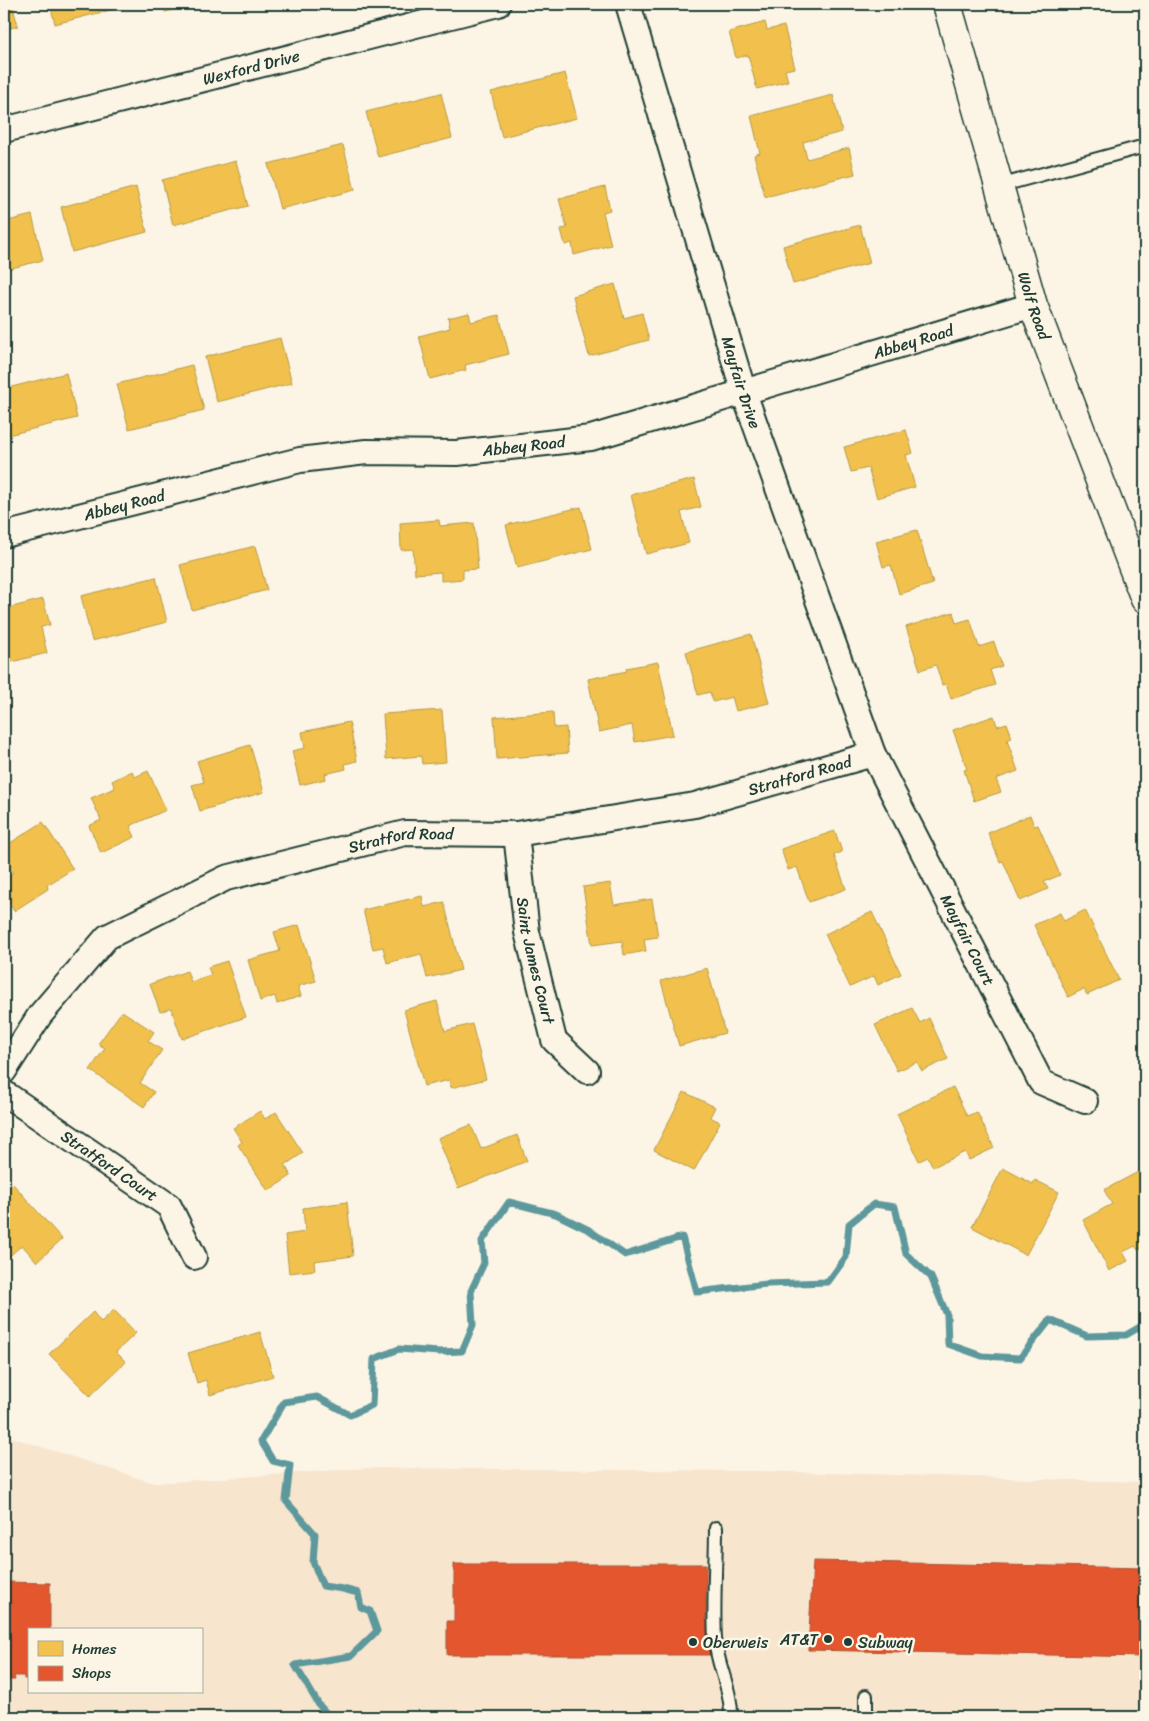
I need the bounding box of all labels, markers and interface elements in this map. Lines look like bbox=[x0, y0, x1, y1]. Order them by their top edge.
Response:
street label: Wexford Drive bbox=[200, 41, 303, 94]
street label: Wolf Road bbox=[1009, 268, 1060, 346]
street label: Abbey Road bbox=[868, 315, 959, 368]
street label: Mayfair Drive bbox=[713, 333, 770, 433]
street label: Abbey Road bbox=[480, 427, 568, 465]
street label: Abbey Road bbox=[80, 480, 170, 529]
street label: Stratford Road bbox=[745, 746, 857, 804]
street label: Stratford Road bbox=[345, 819, 455, 862]
street label: Mayfair Court bbox=[932, 889, 1003, 991]
street label: Saint James Court bbox=[508, 895, 564, 1027]
street label: Stratford Court bbox=[55, 1122, 164, 1210]
place label: AT&T bbox=[779, 1625, 819, 1654]
legend bbox=[28, 1628, 202, 1694]
place label: Oberweis bbox=[703, 1628, 769, 1657]
place label: Subway bbox=[858, 1628, 913, 1657]
marker: AT&T bbox=[822, 1633, 834, 1645]
text: Homes bbox=[72, 1636, 116, 1662]
marker: Oberweis bbox=[687, 1636, 699, 1648]
marker: Subway bbox=[842, 1636, 854, 1648]
text: Shops bbox=[72, 1660, 112, 1686]

